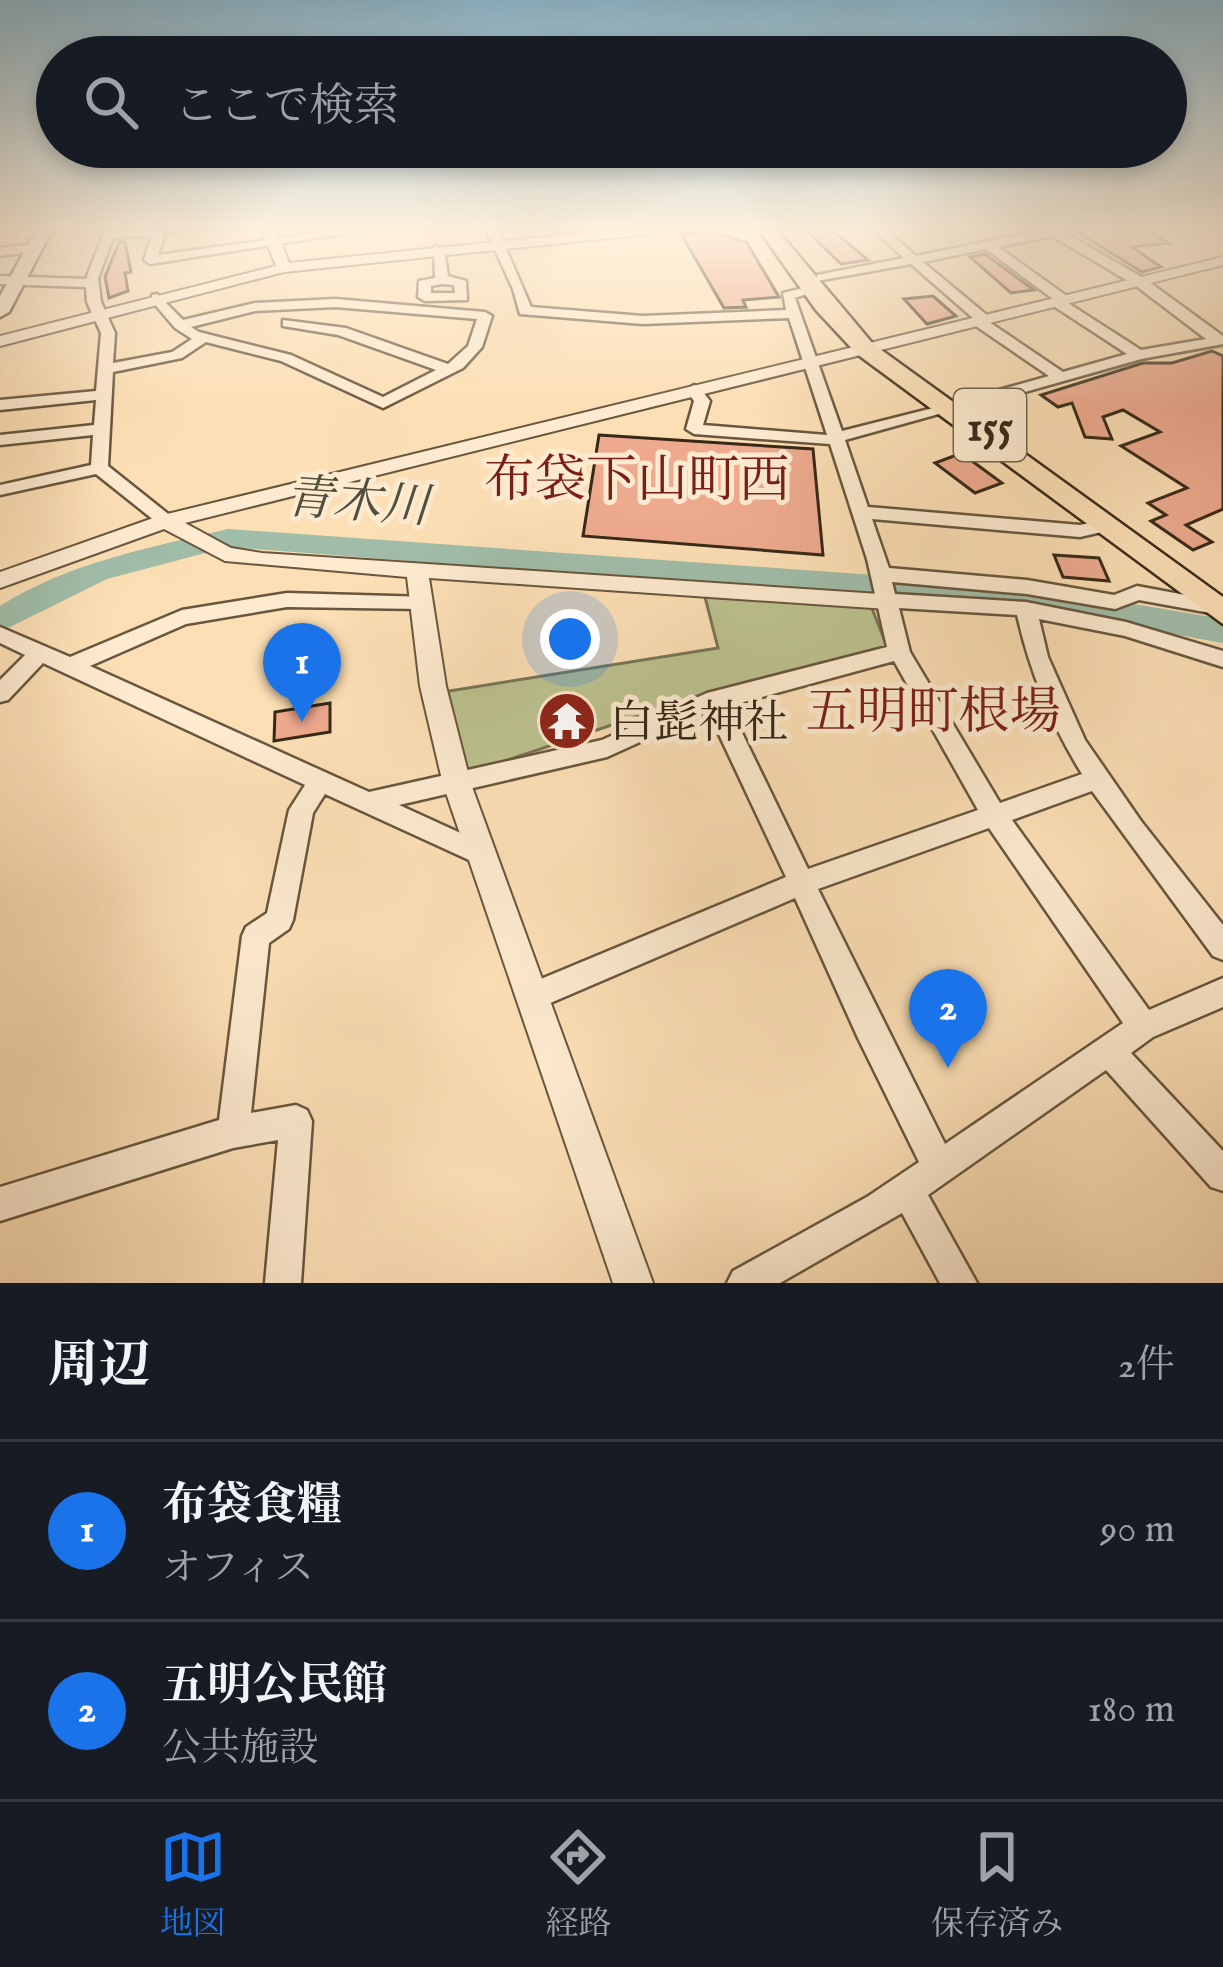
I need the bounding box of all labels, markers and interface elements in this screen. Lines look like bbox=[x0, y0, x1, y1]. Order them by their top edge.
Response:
search box bbox=[36, 36, 1187, 168]
icon: search bbox=[78, 69, 144, 135]
text: ここで検索 bbox=[174, 79, 399, 136]
road number: 155 bbox=[954, 389, 1026, 461]
district label: 布袋下山町西 bbox=[484, 450, 790, 515]
water label: 青木川 bbox=[283, 469, 436, 539]
your location bbox=[540, 609, 600, 669]
pin: 1 bbox=[263, 623, 341, 722]
district label: 五明町根場 bbox=[805, 682, 1061, 747]
temple icon: 白髭神社 bbox=[536, 690, 598, 752]
place label: 白髭神社 bbox=[609, 696, 789, 753]
pin: 2 bbox=[909, 969, 987, 1068]
text: 周辺 bbox=[48, 1335, 150, 1400]
text: 2件 bbox=[1118, 1342, 1175, 1391]
text: 布袋食糧 bbox=[162, 1478, 342, 1535]
text: 1 bbox=[80, 1506, 94, 1555]
text: 90 m bbox=[1100, 1506, 1175, 1555]
text: オフィス bbox=[162, 1545, 314, 1594]
text: 五明公民館 bbox=[162, 1658, 387, 1715]
text: 2 bbox=[78, 1686, 96, 1735]
text: 180 m bbox=[1087, 1686, 1175, 1735]
text: 公共施設 bbox=[162, 1725, 318, 1774]
tab: 地図 bbox=[160, 1824, 226, 1946]
tab: 経路 bbox=[545, 1824, 611, 1946]
tab: 保存済み bbox=[931, 1824, 1063, 1946]

